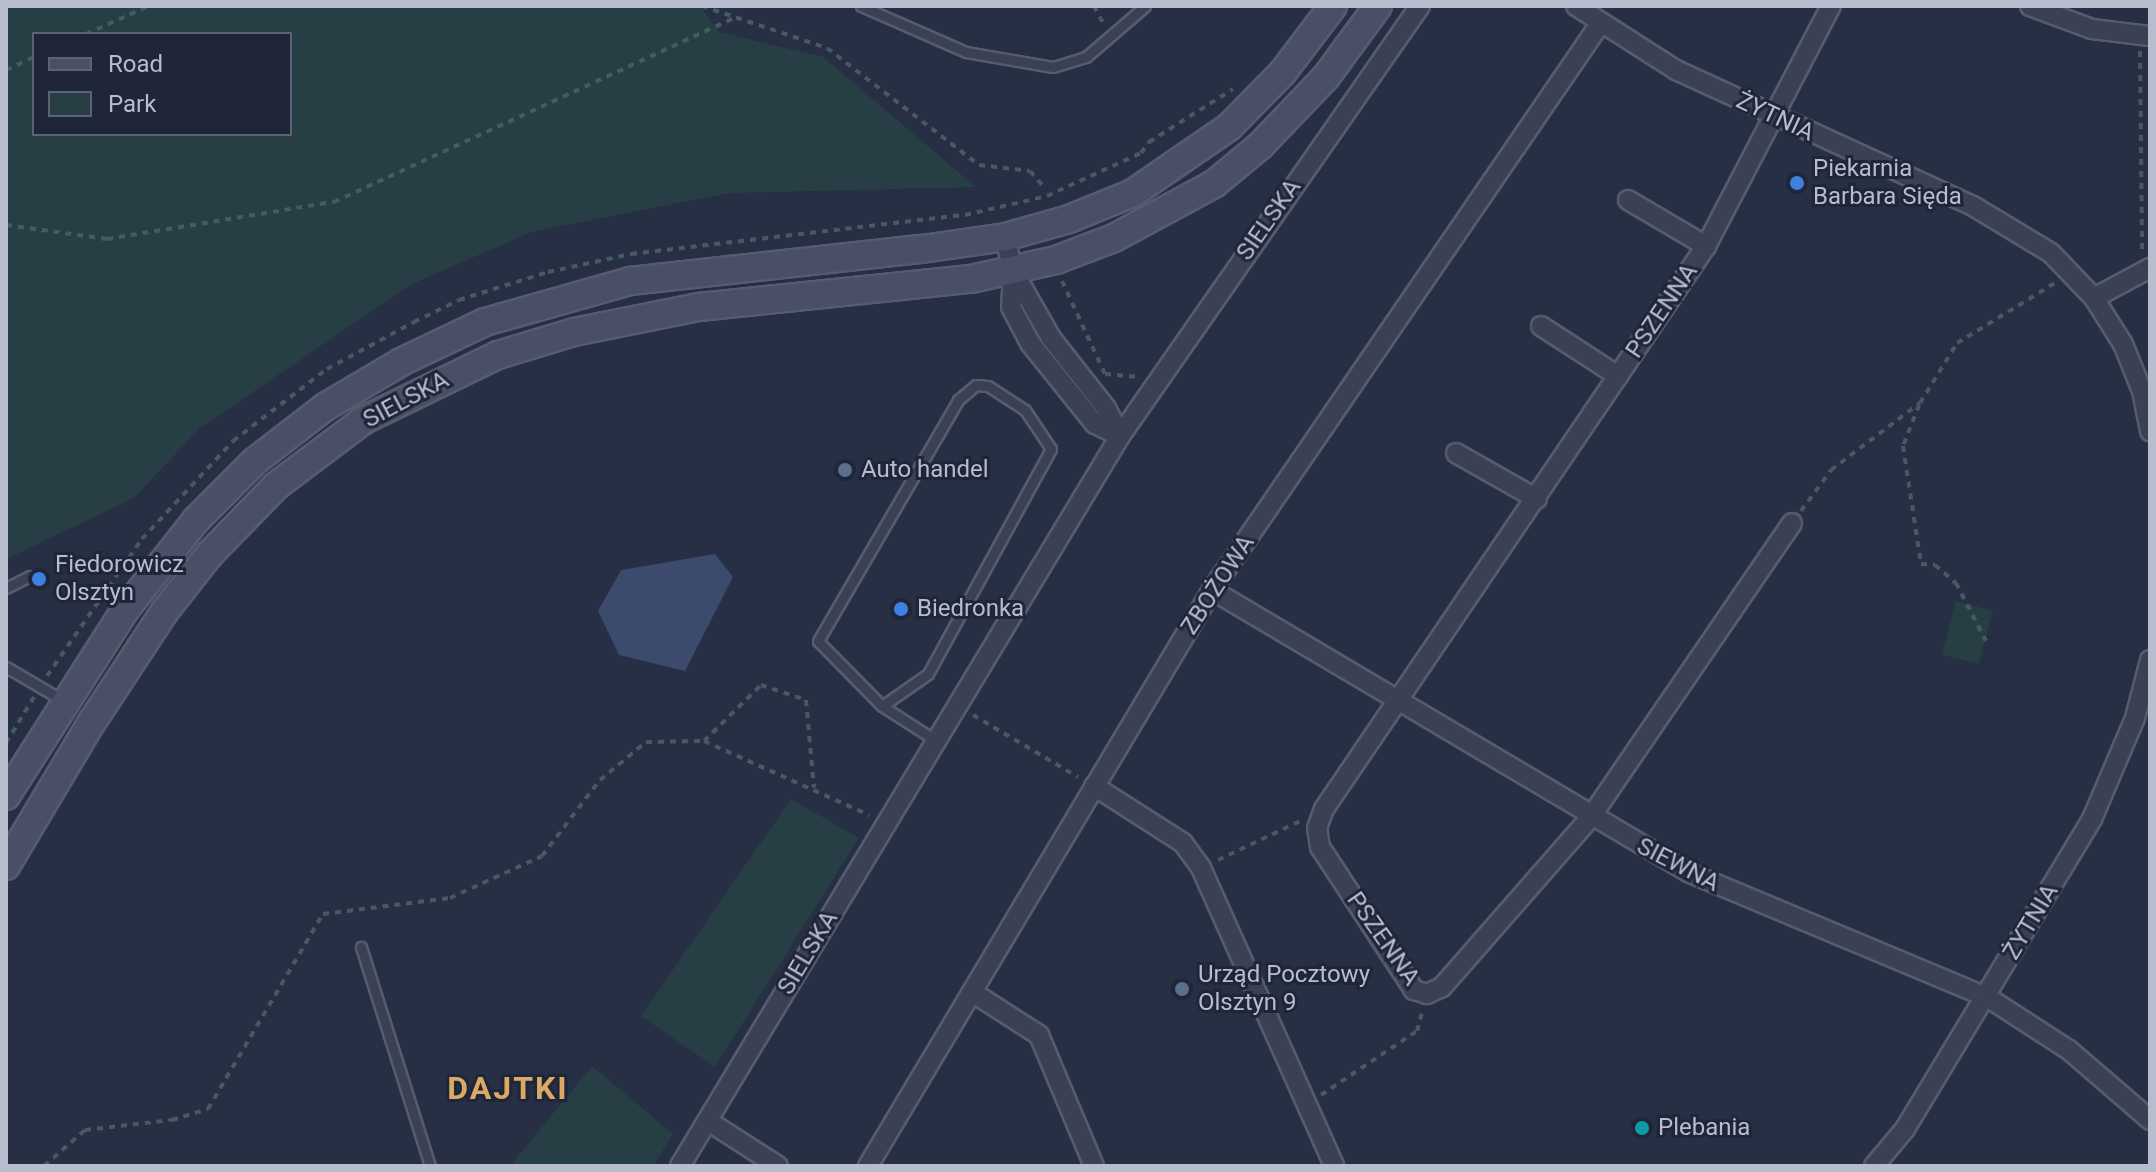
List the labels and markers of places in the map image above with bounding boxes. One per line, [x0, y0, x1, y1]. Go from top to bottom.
place label: Piekarnia Barbara Sięda [1813, 155, 1962, 211]
marker: Piekarnia Barbara Sięda [1788, 174, 1806, 192]
place label: Auto handel [861, 456, 989, 484]
marker: Auto handel [836, 461, 854, 479]
place label: Fiedorowicz Olsztyn [55, 551, 184, 607]
marker: Fiedorowicz Olsztyn [30, 570, 48, 588]
place label: Biedronka [917, 595, 1024, 623]
marker: Biedronka [892, 600, 910, 618]
place label: Urząd Pocztowy Olsztyn 9 [1198, 961, 1370, 1017]
marker: Urząd Pocztowy Olsztyn 9 [1173, 980, 1191, 998]
place label: Plebania [1658, 1114, 1750, 1142]
marker: Plebania [1633, 1119, 1651, 1137]

